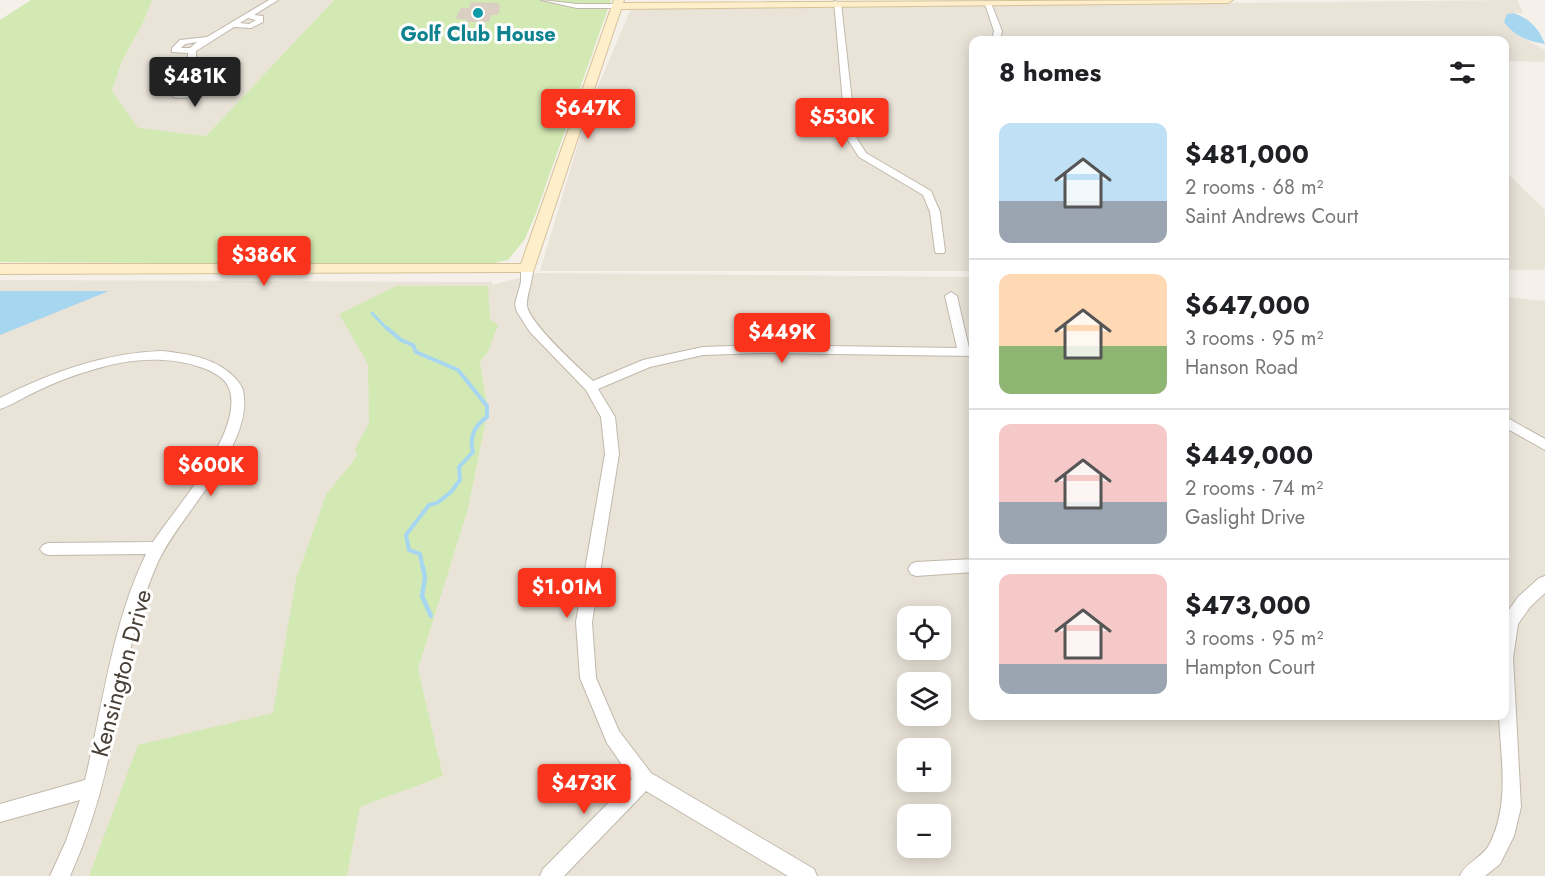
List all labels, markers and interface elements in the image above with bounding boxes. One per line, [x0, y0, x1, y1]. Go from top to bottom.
marker: Golf Club House [471, 6, 485, 20]
place label: Golf Club House [400, 20, 556, 49]
text: 8 homes [999, 53, 1101, 91]
icon: filters [1446, 56, 1479, 89]
pin: $481K [153, 57, 237, 108]
text: $481K [163, 62, 227, 91]
pin: $647K [546, 89, 630, 140]
text: $647K [555, 94, 621, 123]
pin: $530K [800, 98, 884, 149]
text: $530K [810, 103, 874, 132]
text: $481,000 [1185, 135, 1309, 173]
icon: home [1047, 147, 1119, 219]
text: 2 rooms · 68 m² [1185, 173, 1323, 202]
text: Saint Andrews Court [1185, 202, 1358, 231]
pin: $386K [222, 236, 306, 287]
text: $386K [232, 241, 296, 270]
text: $647,000 [1185, 286, 1310, 324]
icon: home [1047, 298, 1119, 370]
pin: $449K [740, 313, 824, 364]
text: $449K [748, 318, 816, 347]
text: 3 rooms · 95 m² [1185, 324, 1323, 353]
text: Hanson Road [1185, 353, 1298, 382]
text: $449,000 [1185, 436, 1313, 474]
pin: $600K [169, 446, 253, 497]
icon: home [1047, 448, 1119, 520]
text: $600K [178, 451, 244, 480]
text: 2 rooms · 74 m² [1185, 474, 1323, 503]
text: Gaslight Drive [1185, 503, 1305, 532]
pin: $1.01M [518, 568, 616, 619]
text: $1.01M [532, 573, 602, 602]
street label: Kensington Drive [82, 585, 160, 761]
text: $473,000 [1185, 586, 1311, 624]
icon: home [1047, 598, 1119, 670]
map controls [897, 606, 951, 858]
button: locate [897, 606, 951, 660]
text: 3 rooms · 95 m² [1185, 624, 1323, 653]
text: Hampton Court [1185, 653, 1315, 682]
button: layers [897, 672, 951, 726]
button: + [897, 738, 951, 792]
pin: $473K [542, 764, 626, 815]
text: $473K [552, 769, 616, 798]
button: − [897, 804, 951, 858]

